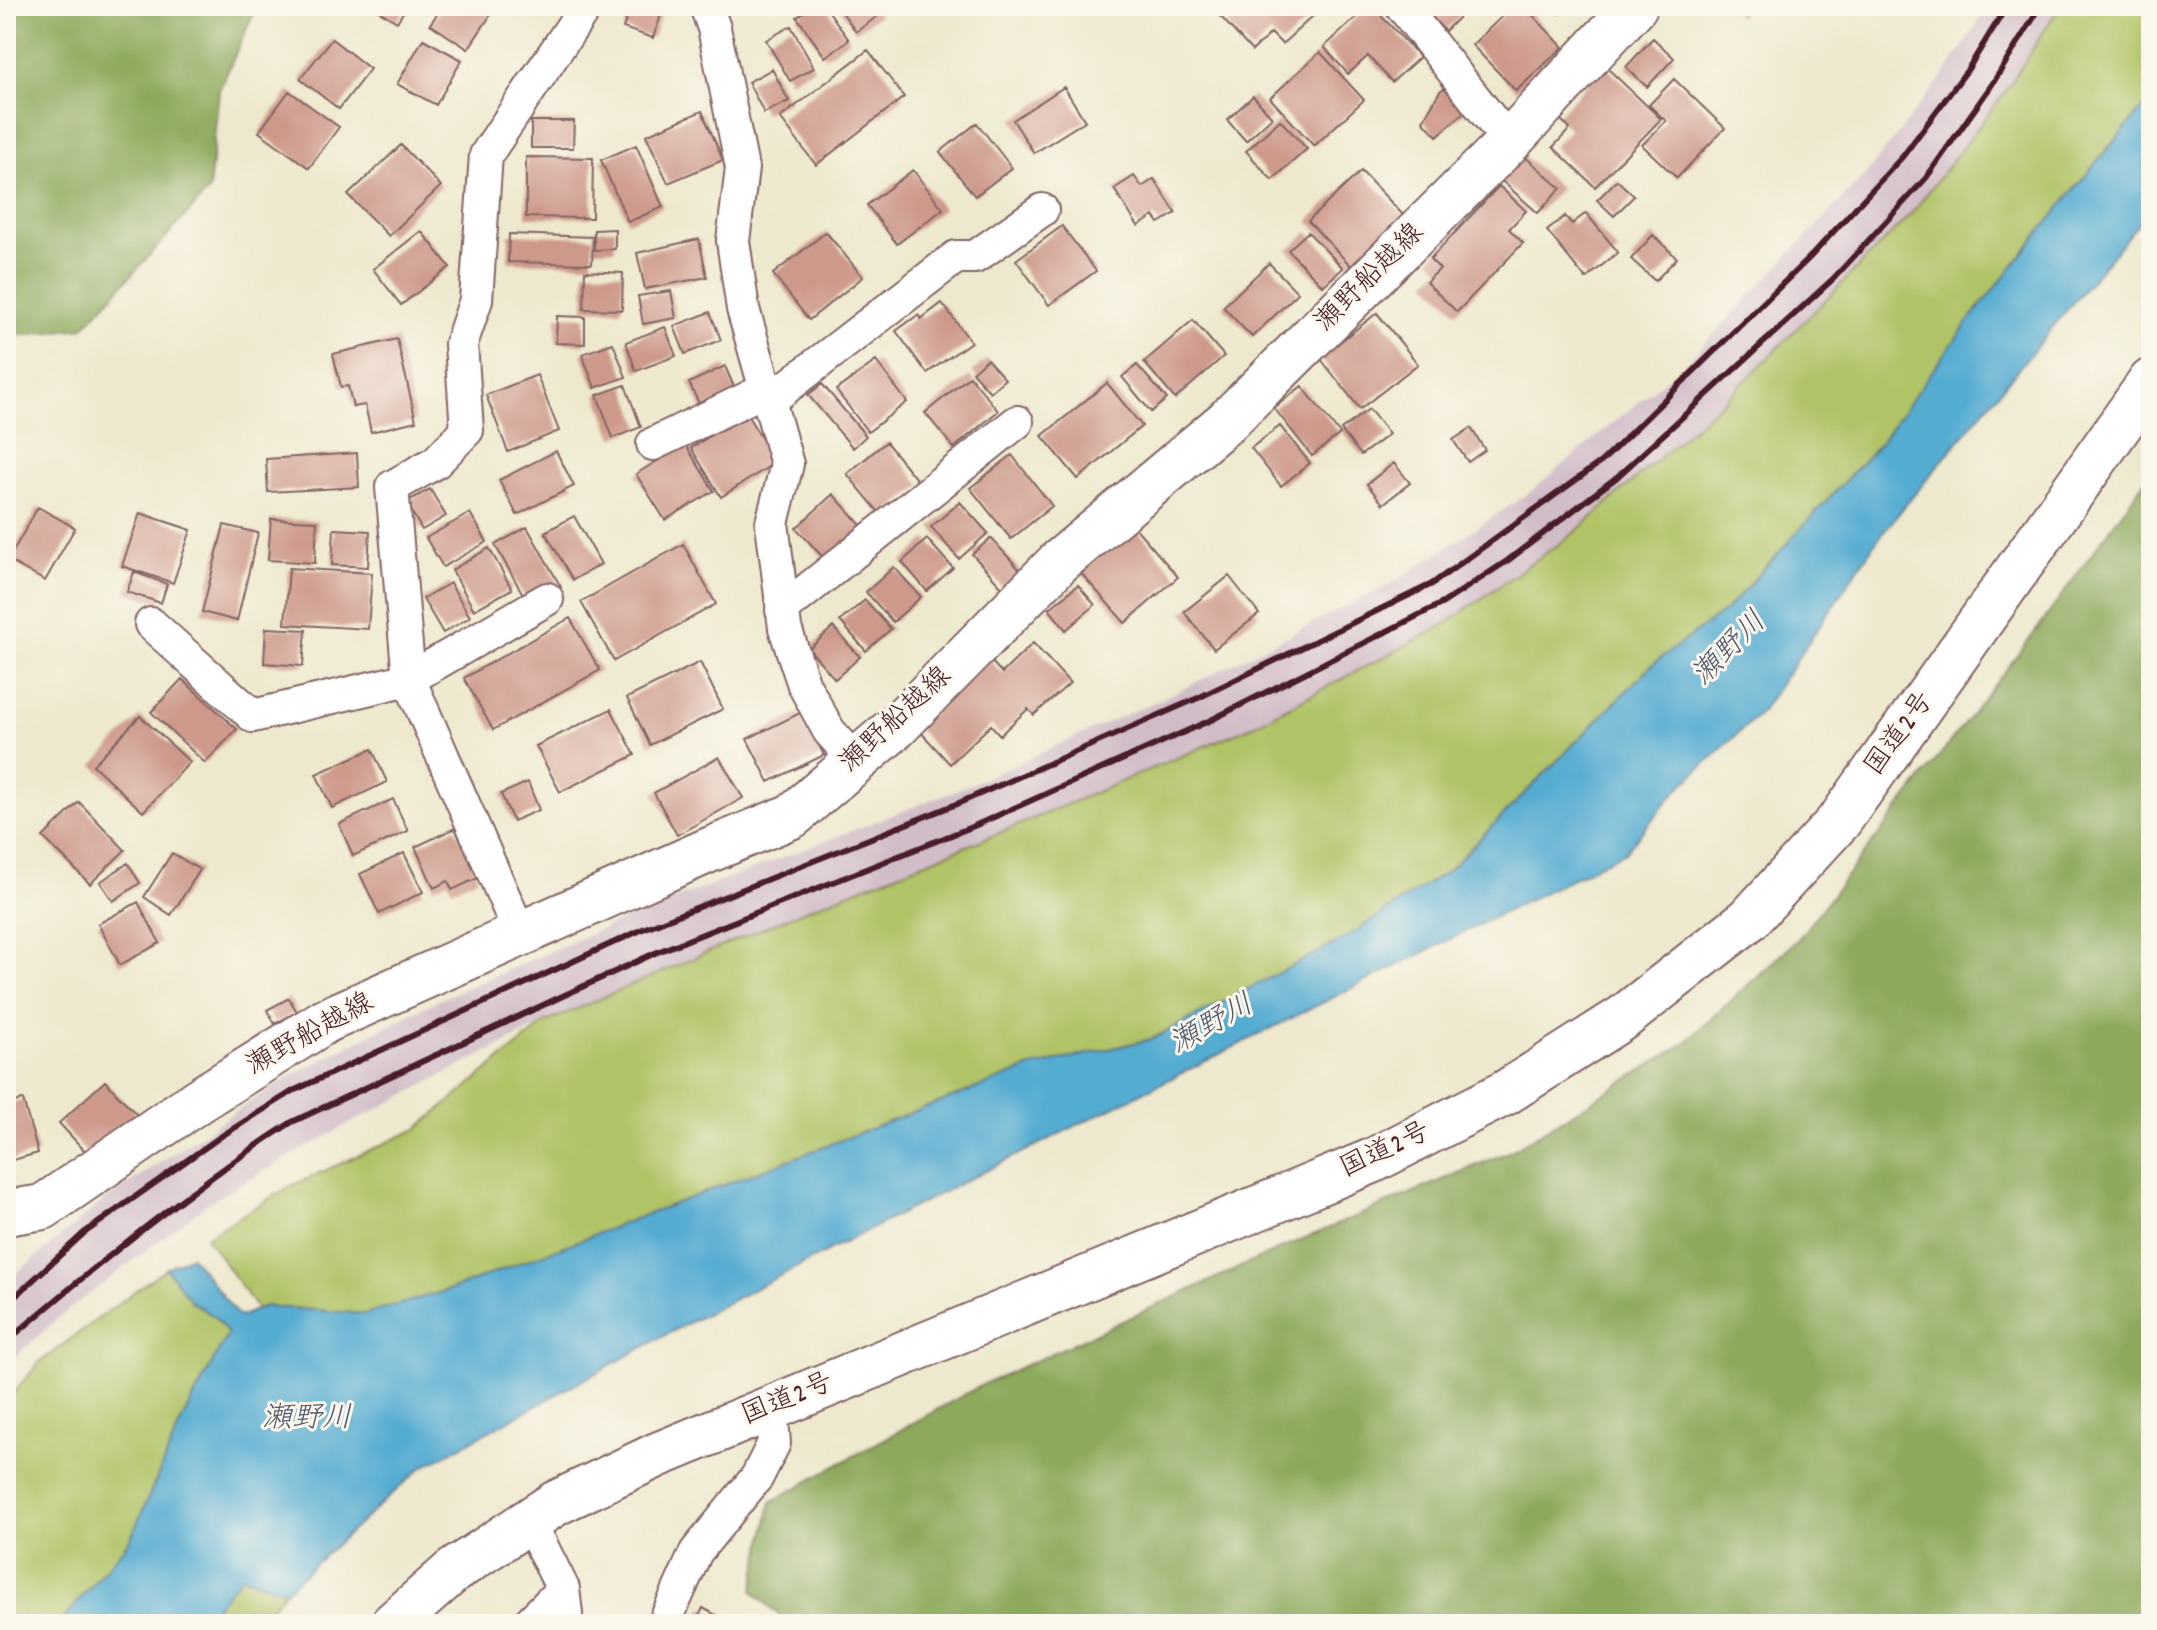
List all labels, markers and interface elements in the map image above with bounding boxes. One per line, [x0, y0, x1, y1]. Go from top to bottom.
street label: 瀬野船越線 [1307, 215, 1435, 343]
water label: 瀬野川 [1684, 603, 1778, 697]
street label: 瀬野船越線 [832, 659, 962, 783]
street label: 国道2号 [1857, 684, 1945, 786]
street label: 瀬野船越線 [240, 985, 382, 1087]
water label: 瀬野川 [1163, 985, 1263, 1067]
street label: 国道2号 [1334, 1114, 1438, 1190]
street label: 国道2号 [736, 1364, 840, 1438]
water label: 瀬野川 [262, 1399, 352, 1442]

